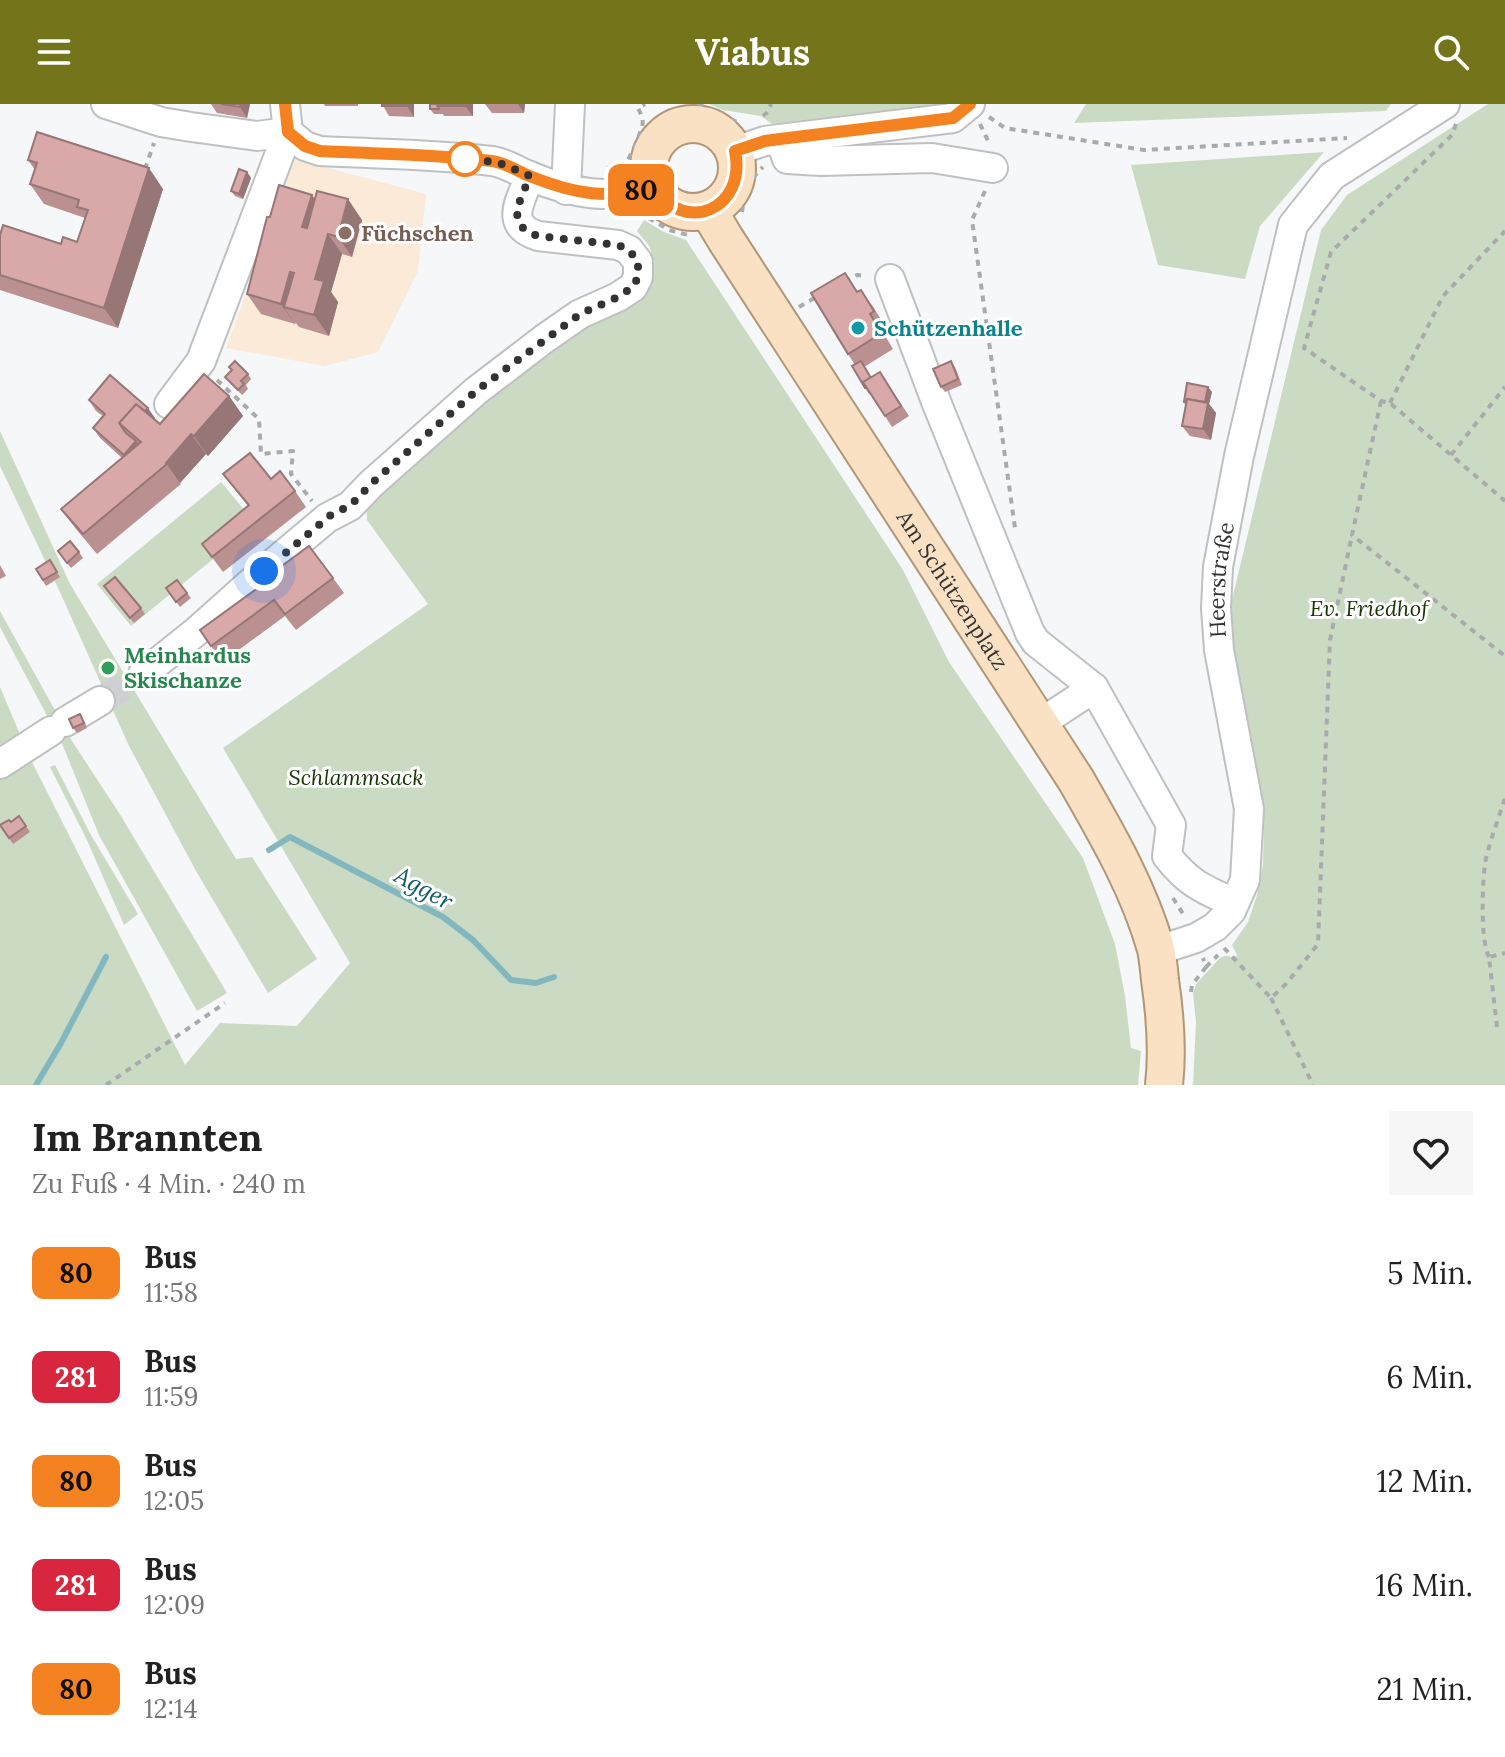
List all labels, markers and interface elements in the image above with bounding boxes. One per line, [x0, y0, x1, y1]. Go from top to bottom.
text: Viabus [695, 29, 810, 75]
icon: menu [32, 30, 76, 74]
icon: search [1429, 30, 1473, 74]
unlabelled marker [448, 142, 482, 176]
line badge: 80 [605, 164, 677, 216]
text: 80 [624, 172, 658, 208]
place label: Füchschen [361, 219, 474, 247]
marker: Füchschen [336, 224, 354, 242]
place label: Schützenhalle [874, 314, 1023, 342]
marker: Schützenhalle [849, 319, 867, 337]
street label: Am Schützenplatz [890, 504, 1015, 675]
street label: Heerstraße [1202, 520, 1240, 639]
your location [244, 551, 284, 591]
park label: Ev. Friedhof [1310, 594, 1430, 622]
place label: Meinhardus Skischanze [124, 641, 251, 694]
marker: Meinhardus Skischanze [99, 659, 117, 677]
park label: Schlammsack [288, 763, 424, 791]
water label: Agger [388, 859, 459, 917]
button: heart [1389, 1111, 1473, 1195]
text: Im Brannten [32, 1113, 263, 1161]
text: Zu Fuß · 4 Min. · 240 m [32, 1167, 306, 1200]
text: Bus [144, 1238, 197, 1276]
text: 5 Min. [1387, 1254, 1473, 1292]
text: 80 [59, 1255, 93, 1291]
text: 11:58 [144, 1276, 198, 1309]
text: Bus [144, 1342, 197, 1380]
text: 6 Min. [1386, 1358, 1473, 1396]
text: 281 [55, 1359, 97, 1395]
text: 11:59 [144, 1380, 199, 1413]
text: Bus [144, 1446, 197, 1484]
text: 12 Min. [1377, 1462, 1473, 1500]
text: 80 [59, 1463, 93, 1499]
text: 12:05 [144, 1484, 204, 1517]
text: Bus [144, 1550, 197, 1588]
text: 16 Min. [1375, 1566, 1473, 1604]
text: 281 [55, 1567, 97, 1603]
text: 12:09 [144, 1588, 205, 1621]
text: Bus [144, 1654, 197, 1692]
text: 21 Min. [1377, 1670, 1473, 1708]
text: 80 [59, 1671, 93, 1707]
text: 12:14 [144, 1692, 197, 1725]

